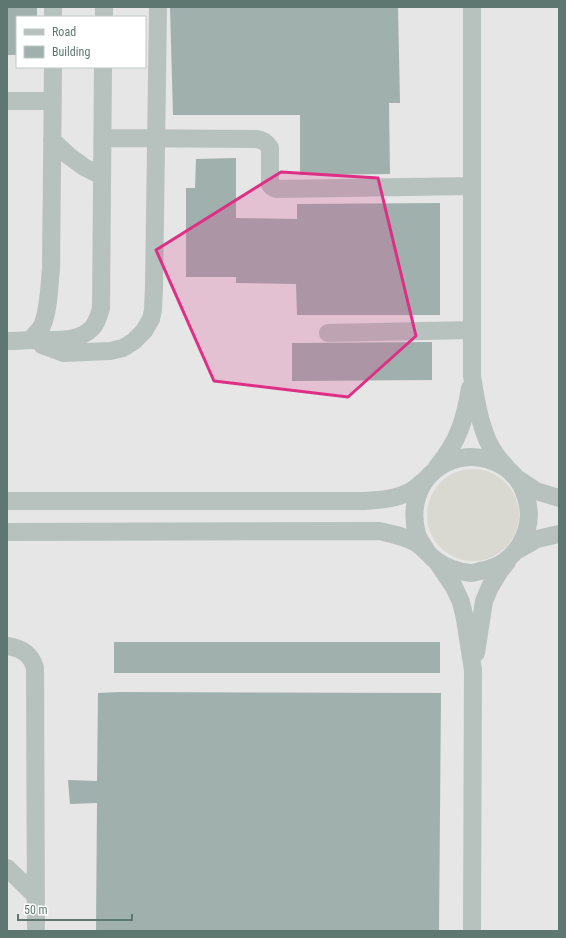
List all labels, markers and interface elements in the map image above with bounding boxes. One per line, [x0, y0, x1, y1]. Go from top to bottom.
legend [16, 16, 146, 68]
text: Road [52, 25, 76, 39]
text: Building [52, 45, 90, 59]
scale bar [18, 896, 132, 922]
text: 50 m [24, 903, 48, 917]

